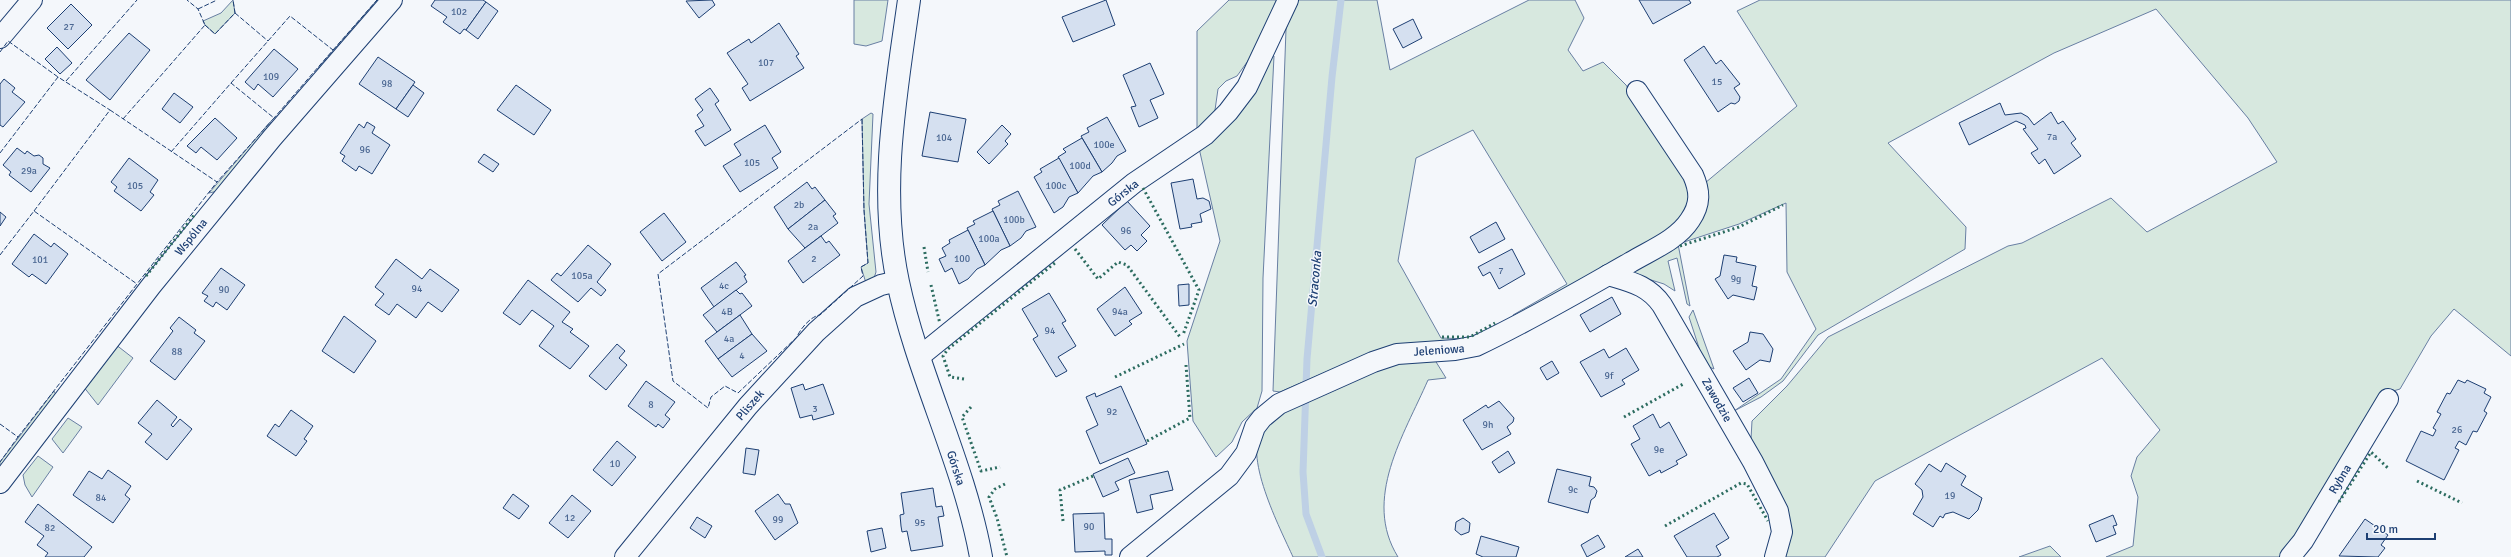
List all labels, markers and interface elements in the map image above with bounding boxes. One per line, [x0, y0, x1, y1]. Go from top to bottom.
house number: 102 [451, 6, 467, 18]
house number: 27 [64, 21, 74, 33]
house number: 107 [758, 57, 774, 69]
house number: 109 [263, 71, 279, 83]
house number: 15 [1712, 76, 1722, 88]
house number: 98 [382, 78, 392, 90]
house number: 7a [2047, 131, 2057, 143]
house number: 104 [936, 132, 953, 144]
house number: 100e [1093, 139, 1115, 151]
house number: 96 [360, 144, 370, 156]
house number: 105 [744, 157, 760, 169]
house number: 100d [1069, 160, 1091, 172]
house number: 29a [21, 165, 37, 177]
street label: Górska [1105, 176, 1142, 210]
house number: 105 [127, 180, 143, 192]
house number: 100c [1046, 180, 1067, 192]
house number: 2b [794, 199, 804, 211]
house number: 100b [1003, 214, 1025, 226]
street label: Wspólna [172, 216, 211, 259]
house number: 2a [808, 221, 818, 233]
house number: 96 [1121, 225, 1131, 237]
house number: 100a [978, 233, 1000, 245]
water label: Straconka [1305, 250, 1325, 308]
house number: 2 [811, 253, 817, 265]
house number: 100 [954, 253, 970, 265]
house number: 101 [32, 254, 48, 266]
house number: 7 [1498, 265, 1504, 277]
house number: 105a [571, 270, 593, 282]
house number: 9g [1731, 273, 1741, 285]
house number: 4c [719, 280, 729, 292]
house number: 94 [412, 283, 423, 295]
house number: 90 [219, 284, 229, 296]
house number: 4B [721, 306, 733, 318]
house number: 94a [1112, 306, 1128, 318]
house number: 94 [1045, 325, 1056, 337]
house number: 4a [724, 333, 734, 345]
street label: Jeleniowa [1413, 341, 1465, 360]
house number: 88 [172, 346, 182, 358]
house number: 4 [739, 350, 745, 362]
house number: 9f [1605, 370, 1614, 382]
street label: Zawodzie [1698, 376, 1735, 425]
street label: Pliszek [733, 387, 768, 424]
house number: 8 [648, 399, 654, 411]
house number: 3 [812, 403, 818, 415]
house number: 92 [1107, 406, 1117, 418]
house number: 9h [1483, 419, 1493, 431]
house number: 26 [2452, 424, 2462, 436]
house number: 9e [1654, 444, 1664, 456]
street label: Górska [943, 449, 968, 487]
house number: 10 [610, 458, 620, 470]
street label: Rybna [2326, 462, 2355, 497]
house number: 9c [1568, 484, 1578, 496]
house number: 19 [1945, 490, 1955, 502]
house number: 84 [96, 492, 107, 504]
house number: 12 [565, 512, 575, 524]
house number: 99 [773, 514, 783, 526]
scale bar [2367, 515, 2435, 541]
house number: 95 [915, 517, 925, 529]
house number: 90 [1084, 521, 1094, 533]
house number: 82 [45, 522, 55, 534]
text: 20 m [2373, 522, 2398, 537]

